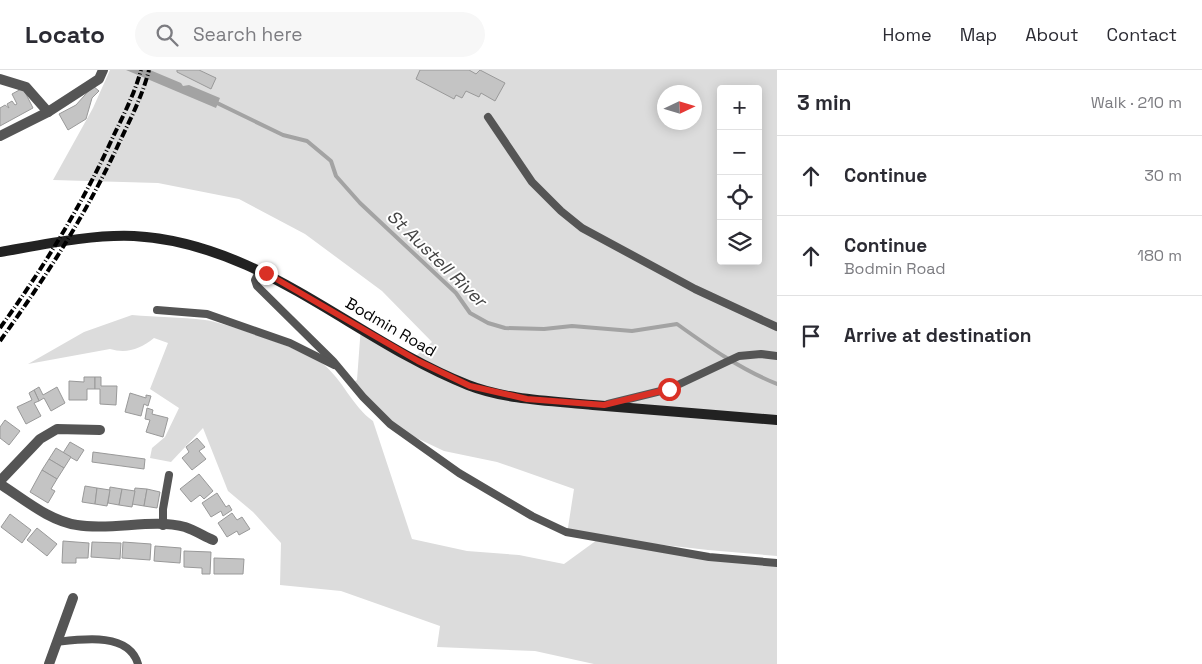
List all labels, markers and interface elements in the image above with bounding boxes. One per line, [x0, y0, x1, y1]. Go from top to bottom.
search box [135, 12, 485, 57]
text: Locato [25, 19, 105, 50]
icon: search [153, 21, 181, 49]
text: Search here [193, 22, 302, 47]
text: Home [883, 23, 932, 46]
text: Map [960, 23, 997, 46]
text: About [1025, 23, 1079, 46]
text: Contact [1107, 23, 1177, 46]
north arrow [657, 85, 702, 130]
map controls [717, 85, 762, 265]
button: + [717, 85, 762, 130]
text: 3 min [797, 89, 852, 116]
text: Walk · 210 m [1091, 92, 1182, 113]
button: − [717, 130, 762, 175]
icon: ahead [797, 162, 825, 190]
text: Continue [844, 163, 927, 188]
text: 30 m [1144, 165, 1182, 186]
button: locate [717, 175, 762, 220]
water label: St Austell River [382, 205, 493, 313]
button: layers [717, 220, 762, 265]
text: Continue [844, 233, 927, 258]
icon: ahead [797, 242, 825, 270]
text: 180 m [1137, 245, 1182, 266]
text: Bodmin Road [844, 258, 946, 279]
route end [255, 262, 278, 285]
street label: Bodmin Road [342, 292, 440, 362]
icon: arrive [797, 322, 825, 350]
text: Arrive at destination [844, 323, 1032, 348]
route start [658, 378, 681, 401]

